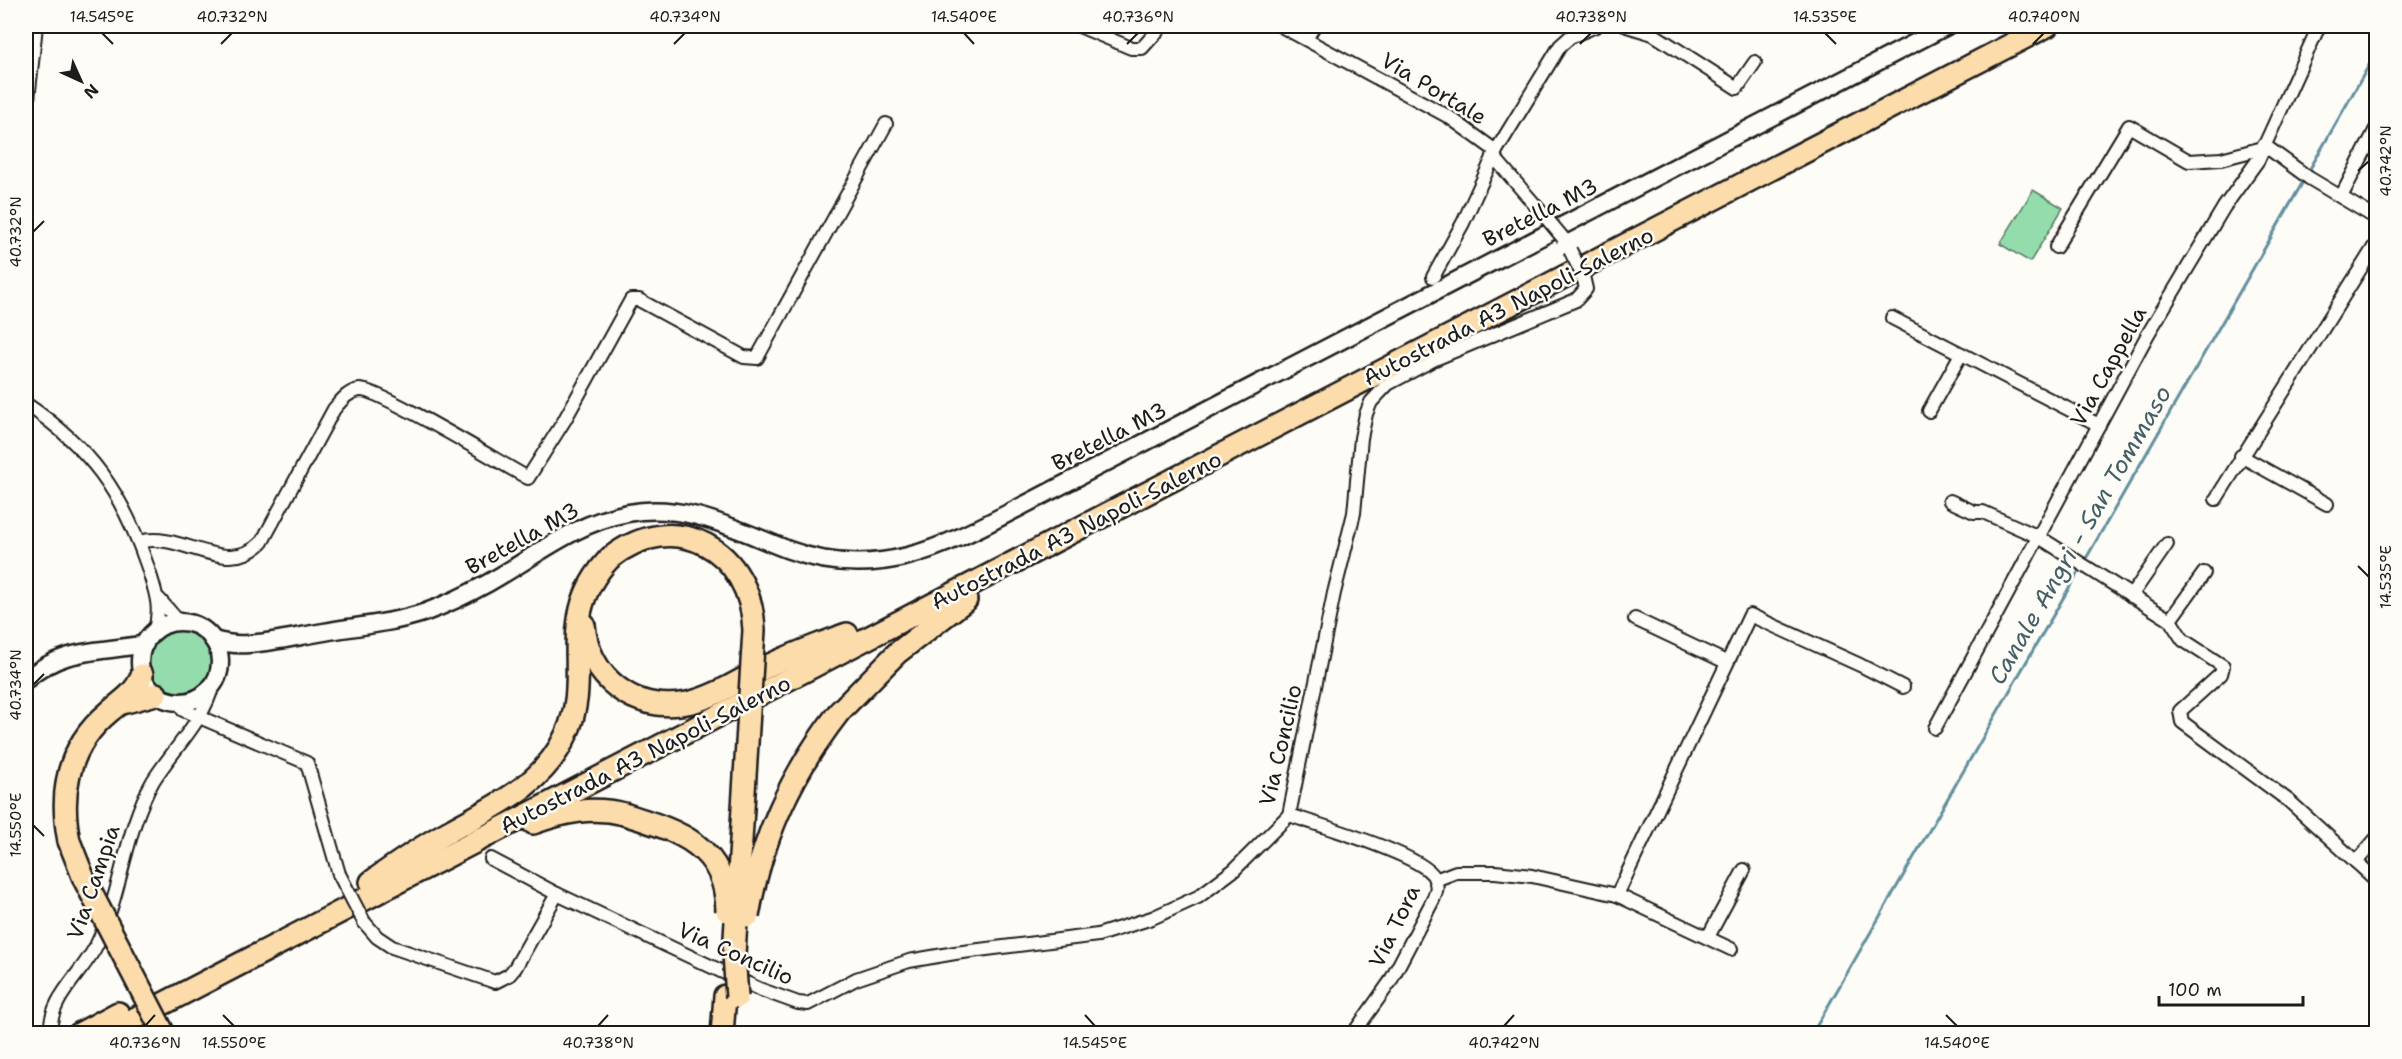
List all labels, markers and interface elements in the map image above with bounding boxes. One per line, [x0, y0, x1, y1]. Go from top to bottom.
text: 14.545°E [70, 7, 134, 27]
text: 40.732°N [196, 7, 268, 27]
text: 40.734°N [649, 7, 721, 27]
text: 14.540°E [931, 7, 997, 27]
text: 40.736°N [1102, 7, 1174, 27]
text: 40.738°N [1555, 7, 1627, 27]
text: 14.535°E [1793, 7, 1857, 27]
text: 40.740°N [2008, 7, 2080, 27]
street label: Via Portale [1376, 46, 1492, 131]
north arrow [51, 51, 111, 111]
text: N [79, 79, 103, 103]
text: 40.742°N [2376, 125, 2396, 197]
street label: Bretella M3 [1478, 171, 1603, 254]
text: 40.732°N [6, 196, 26, 268]
street label: Autostrada A3 Napoli-Salerno [1358, 220, 1658, 393]
street label: Via Cappella [2064, 301, 2153, 431]
water label: Canale Angri - San Tommaso [1981, 380, 2179, 690]
street label: Bretella M3 [1047, 395, 1172, 478]
street label: Autostrada A3 Napoli-Salerno [926, 444, 1226, 617]
street label: Bretella M3 [460, 495, 584, 582]
text: 14.535°E [2376, 545, 2396, 609]
text: 40.734°N [6, 649, 26, 721]
street label: Autostrada A3 Napoli-Salerno [495, 668, 795, 841]
street label: Via Concilio [1252, 682, 1309, 809]
text: 14.550°E [6, 793, 26, 857]
street label: Via Campia [60, 821, 127, 943]
street label: Via Tora [1362, 880, 1427, 972]
street label: Via Concilio [673, 915, 798, 992]
scale bar [2159, 969, 2303, 1007]
text: 100 m [2168, 978, 2222, 1002]
text: 40.736°N [109, 1033, 181, 1053]
text: 14.550°E [202, 1033, 266, 1053]
text: 40.738°N [562, 1033, 634, 1053]
text: 14.545°E [1063, 1033, 1127, 1053]
text: 40.742°N [1468, 1033, 1540, 1053]
text: 14.540°E [1924, 1033, 1990, 1053]

